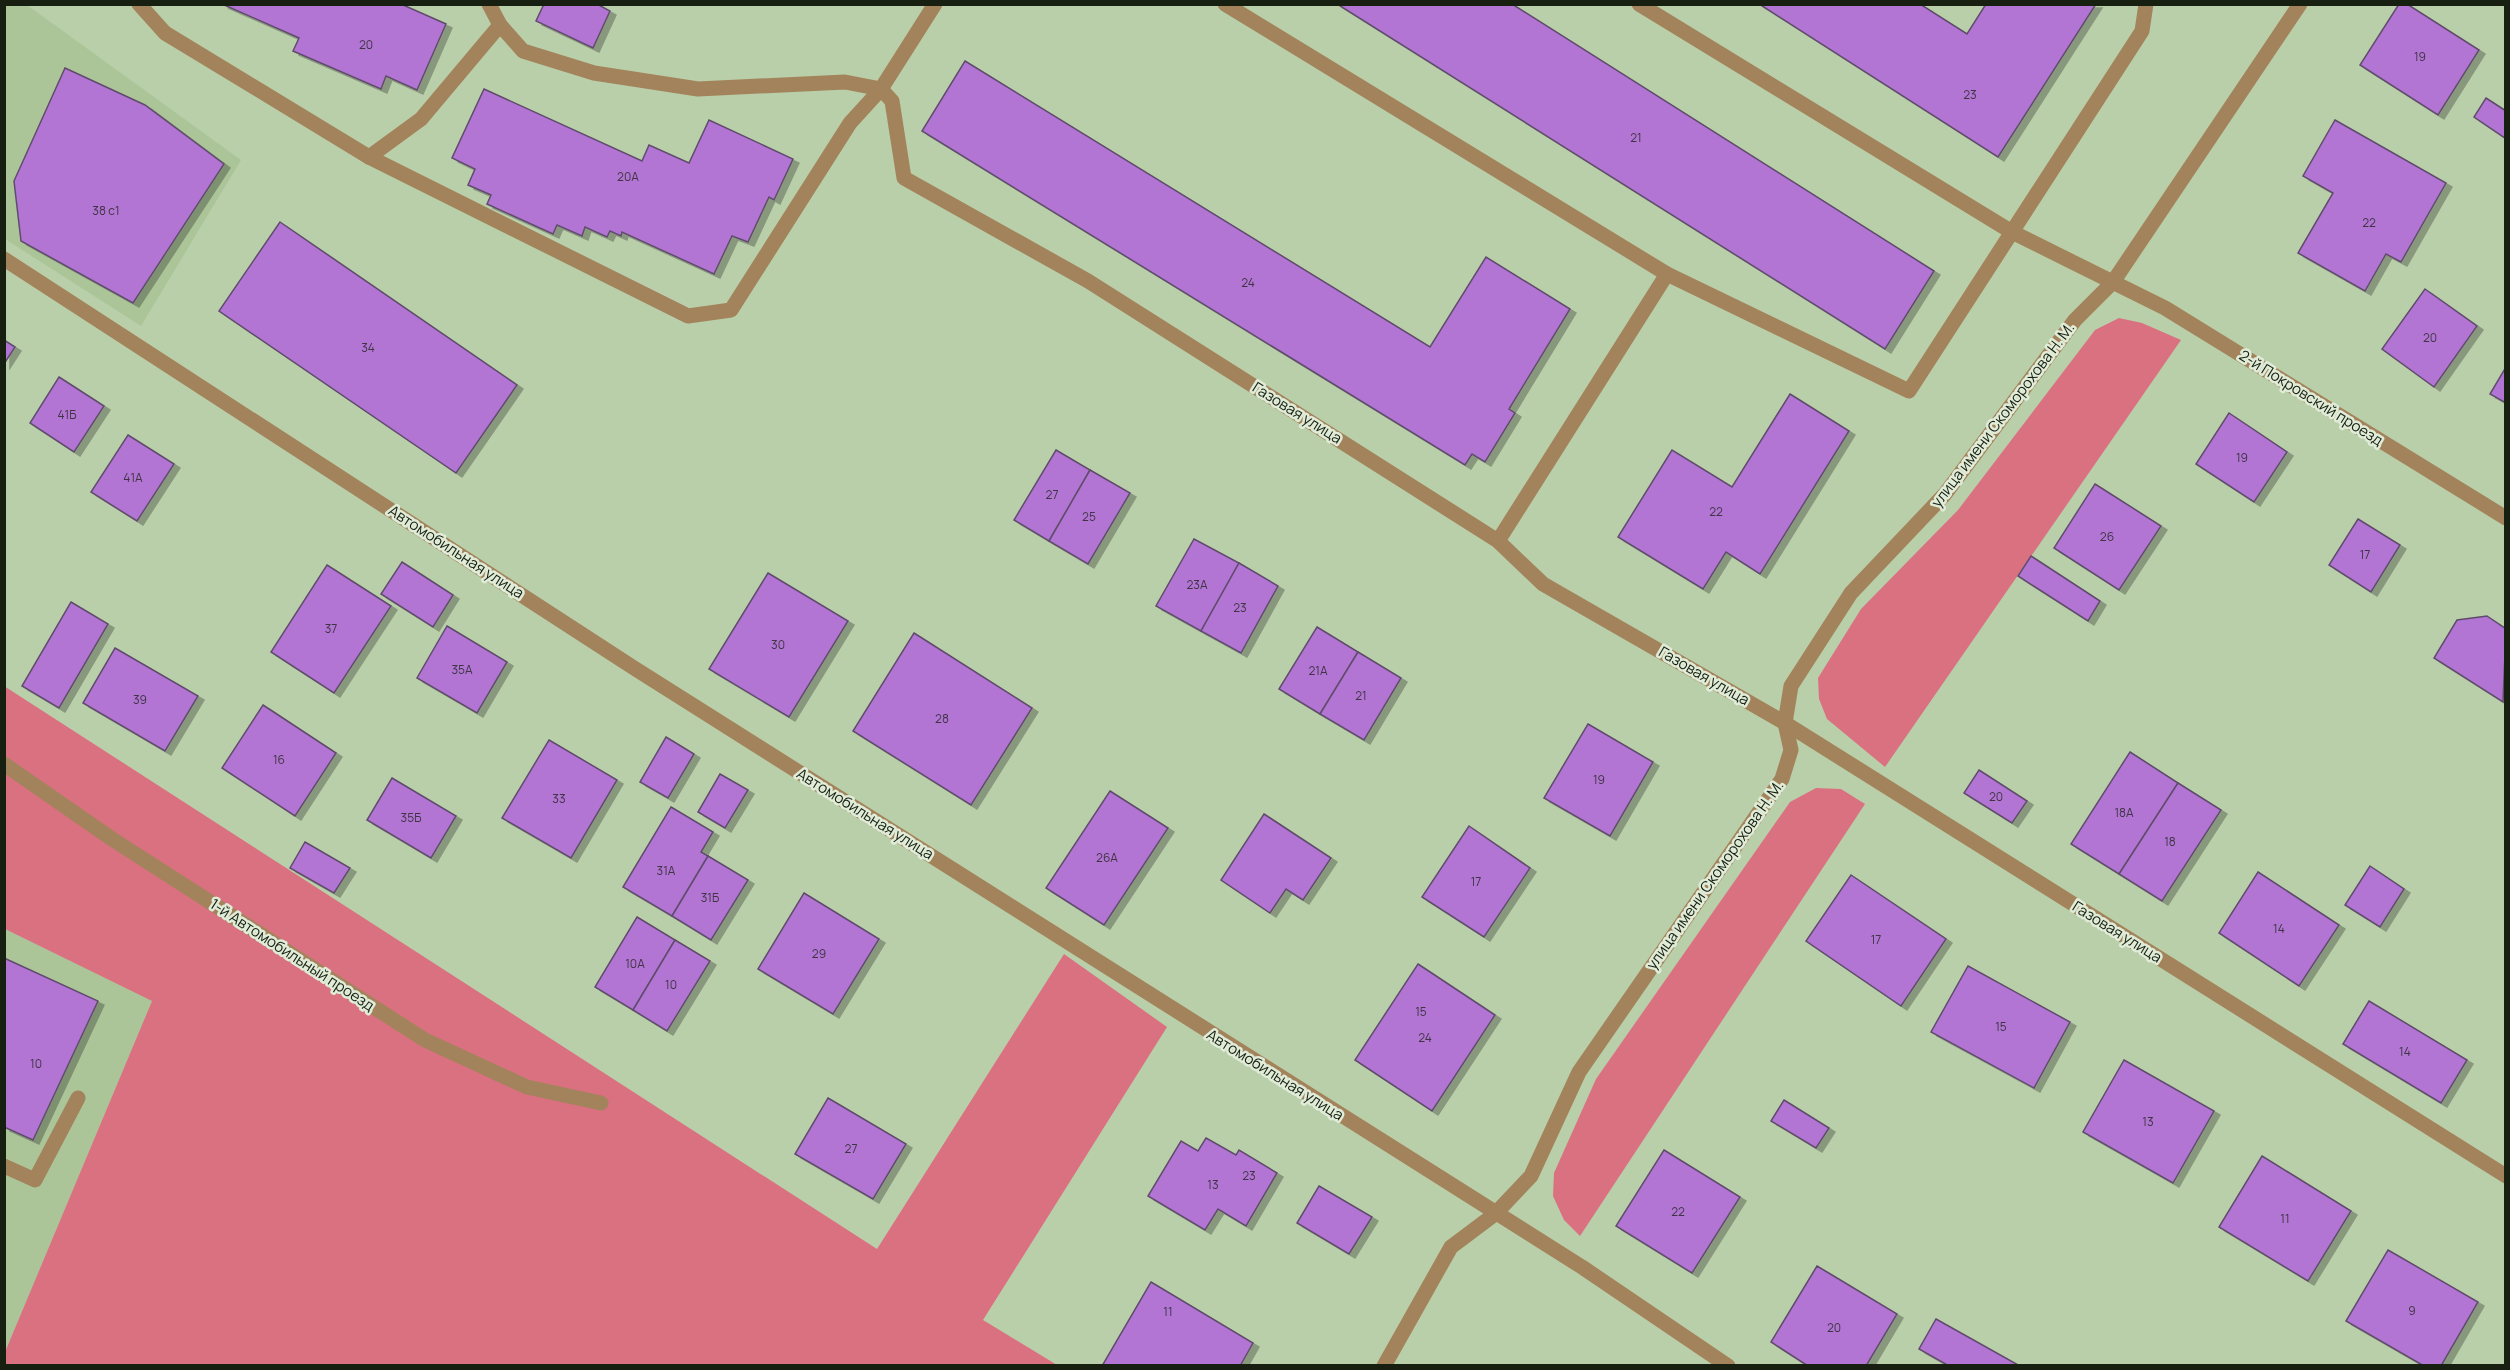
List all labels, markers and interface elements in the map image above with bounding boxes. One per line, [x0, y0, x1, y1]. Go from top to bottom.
house number: 20 [359, 36, 373, 53]
house number: 19 [2414, 48, 2426, 65]
house number: 23 [1963, 86, 1977, 103]
house number: 21 [1630, 129, 1642, 146]
house number: 20А [617, 168, 639, 185]
house number: 38 с1 [92, 202, 120, 219]
house number: 22 [2362, 214, 2376, 231]
house number: 24 [1241, 274, 1255, 291]
street label: улица имени Скоморохова Н. М. [1926, 318, 2079, 511]
house number: 20 [2423, 329, 2437, 346]
house number: 34 [361, 339, 375, 356]
street label: 2-й Покровский проезд [2235, 345, 2387, 450]
street label: Газовая улица [1249, 377, 1346, 448]
house number: 41Б [57, 406, 77, 423]
house number: 19 [2236, 449, 2248, 466]
house number: 41А [123, 469, 143, 486]
house number: 27 [1046, 486, 1058, 503]
street label: Автомобильная улица [384, 500, 528, 603]
house number: 22 [1709, 503, 1723, 520]
house number: 25 [1082, 508, 1096, 525]
house number: 26 [2100, 528, 2114, 545]
house number: 17 [2360, 546, 2370, 563]
house number: 23А [1186, 576, 1208, 593]
house number: 23 [1233, 599, 1247, 616]
house number: 37 [325, 620, 337, 637]
house number: 30 [771, 636, 785, 653]
street label: Газовая улица [1655, 641, 1754, 710]
house number: 35А [451, 661, 473, 678]
house number: 21А [1308, 662, 1328, 679]
house number: 21 [1355, 687, 1367, 704]
house number: 39 [133, 691, 147, 708]
house number: 28 [935, 710, 949, 727]
house number: 16 [273, 751, 285, 768]
street label: Автомобильная улица [793, 763, 938, 864]
house number: 19 [1593, 771, 1605, 788]
street label: улица имени Скоморохова Н. М. [1641, 776, 1788, 974]
house number: 20 [1989, 788, 2003, 805]
house number: 33 [552, 790, 566, 807]
house number: 18А [2114, 804, 2134, 821]
house number: 35Б [401, 809, 421, 826]
house number: 18 [2164, 833, 2176, 850]
house number: 26А [1096, 849, 1118, 866]
house number: 31А [657, 862, 676, 879]
house number: 17 [1471, 873, 1481, 890]
house number: 31Б [701, 889, 719, 906]
street label: 1-й Автомобильный проезд [206, 893, 379, 1016]
street label: Газовая улица [2069, 896, 2166, 967]
house number: 14 [2273, 920, 2285, 937]
house number: 17 [1871, 931, 1881, 948]
house number: 29 [812, 945, 826, 962]
house number: 10А [625, 955, 645, 972]
house number: 10 [665, 976, 677, 993]
house number: 15 [1415, 1003, 1427, 1020]
house number: 15 [1995, 1018, 2007, 1035]
street label: Автомобильная улица [1203, 1024, 1348, 1125]
house number: 24 [1418, 1029, 1432, 1046]
house number: 14 [2399, 1043, 2411, 1060]
house number: 10 [30, 1055, 42, 1072]
house number: 13 [2142, 1113, 2154, 1130]
house number: 27 [845, 1140, 857, 1157]
house number: 23 [1242, 1167, 1256, 1184]
house number: 13 [1207, 1176, 1219, 1193]
house number: 22 [1671, 1203, 1685, 1220]
house number: 11 [2280, 1210, 2290, 1227]
house number: 9 [2408, 1302, 2416, 1319]
house number: 11 [1163, 1303, 1173, 1320]
house number: 20 [1827, 1319, 1841, 1336]

